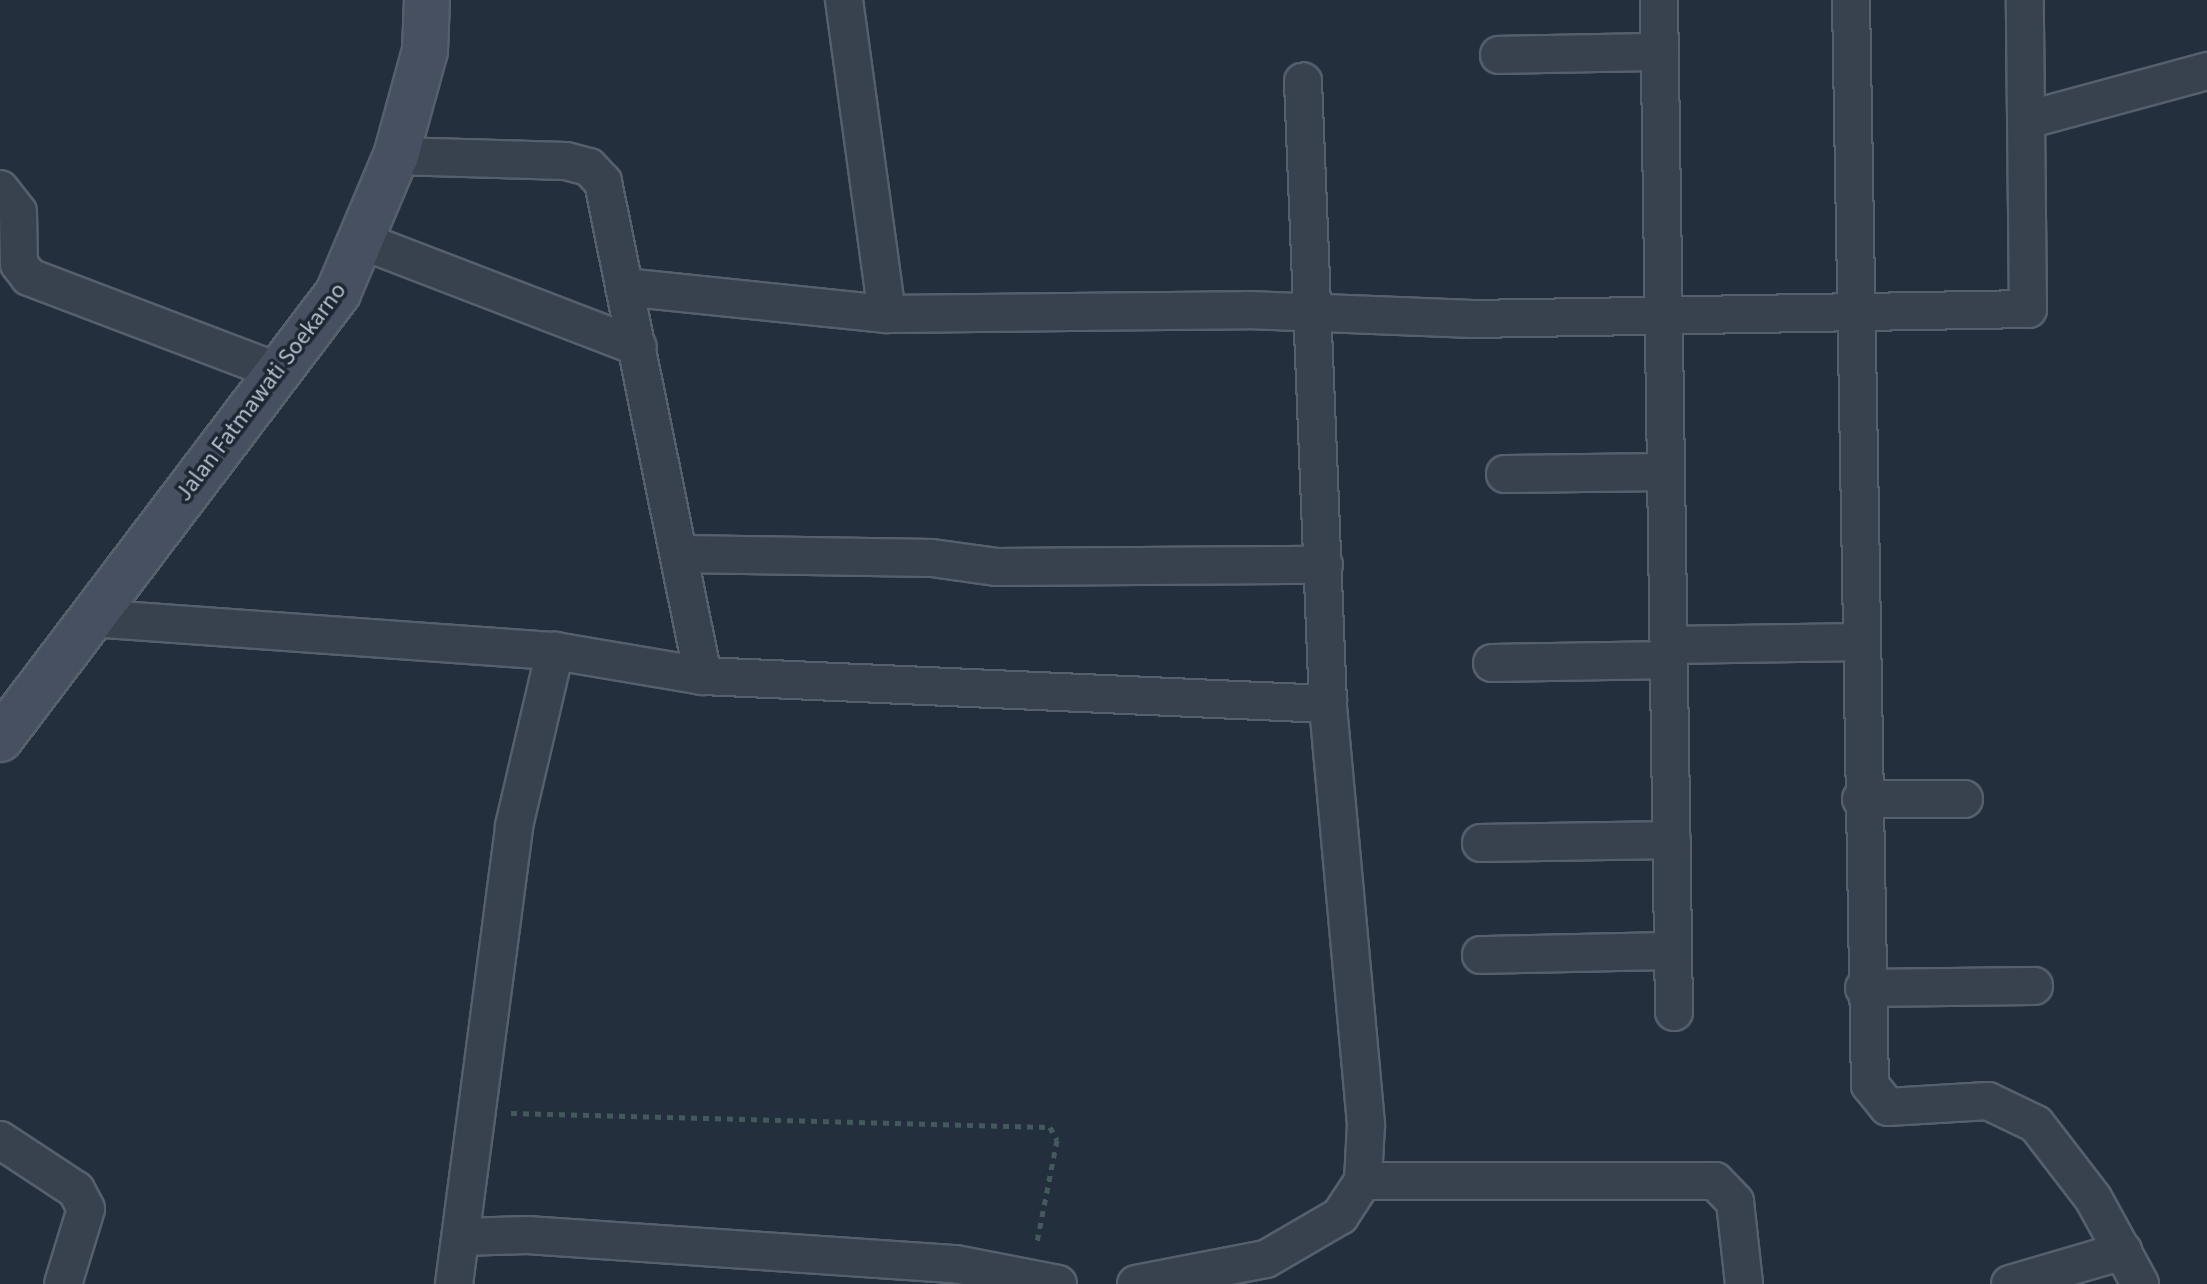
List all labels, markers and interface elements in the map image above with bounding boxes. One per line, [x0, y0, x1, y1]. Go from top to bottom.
street label: Jalan Fatmawati Soekarno [169, 277, 353, 507]

